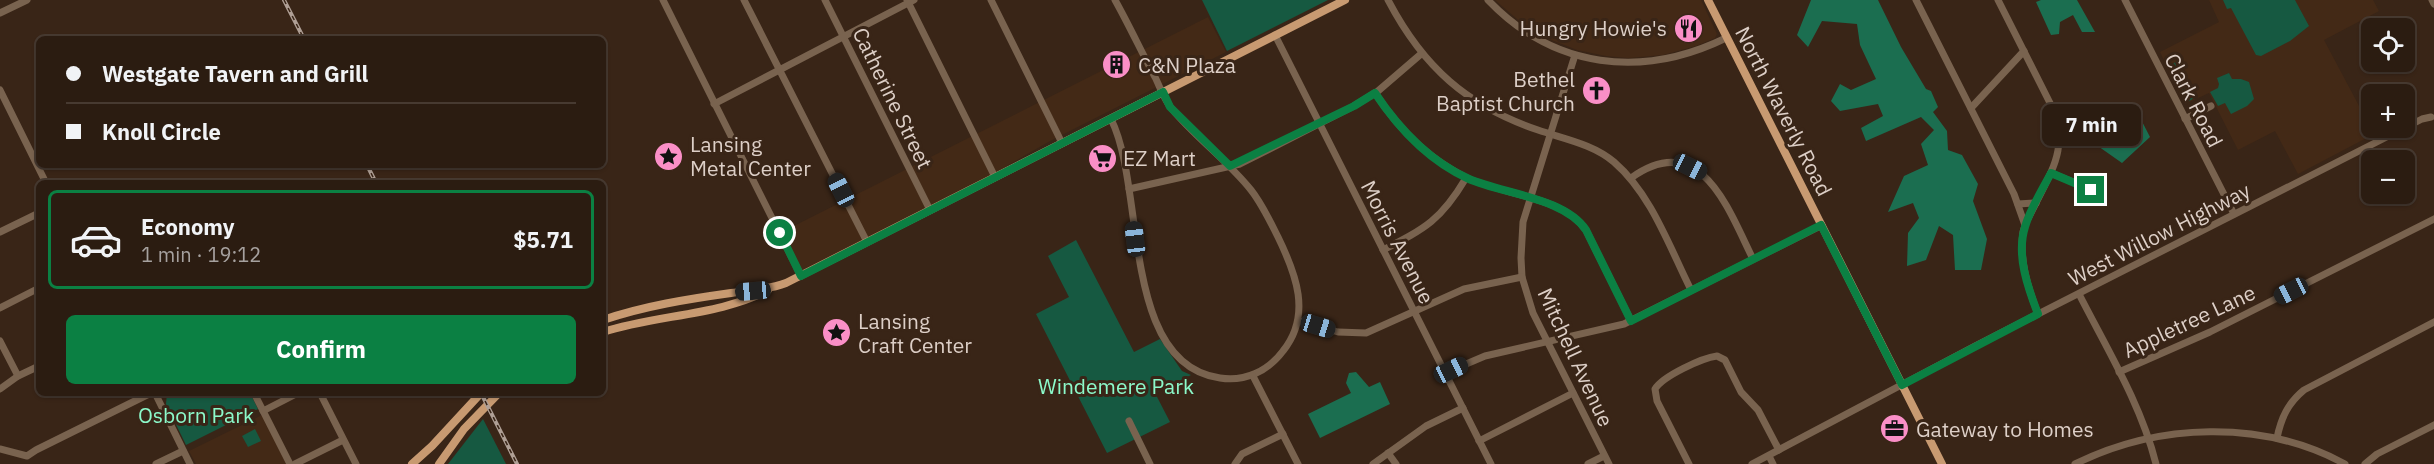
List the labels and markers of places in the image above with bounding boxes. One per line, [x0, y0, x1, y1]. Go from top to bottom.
restaurant icon: Hungry Howie's [1672, 12, 1704, 44]
place label: Hungry Howie's [1520, 14, 1667, 42]
building icon: C&N Plaza [1101, 49, 1133, 81]
place label: C&N Plaza [1138, 51, 1236, 79]
place label: Bethel Baptist Church [1436, 65, 1575, 117]
church icon: Bethel Baptist Church [1580, 75, 1612, 107]
place label: Lansing Metal Center [690, 130, 811, 182]
place icon: Lansing Metal Center [653, 140, 685, 172]
supermarket icon: EZ Mart [1086, 142, 1118, 174]
place label: EZ Mart [1123, 144, 1196, 172]
place label: Lansing Craft Center [858, 307, 972, 359]
place icon: Lansing Craft Center [821, 317, 853, 349]
office icon: Gateway to Homes [1879, 413, 1911, 445]
place label: Gateway to Homes [1916, 415, 2094, 443]

